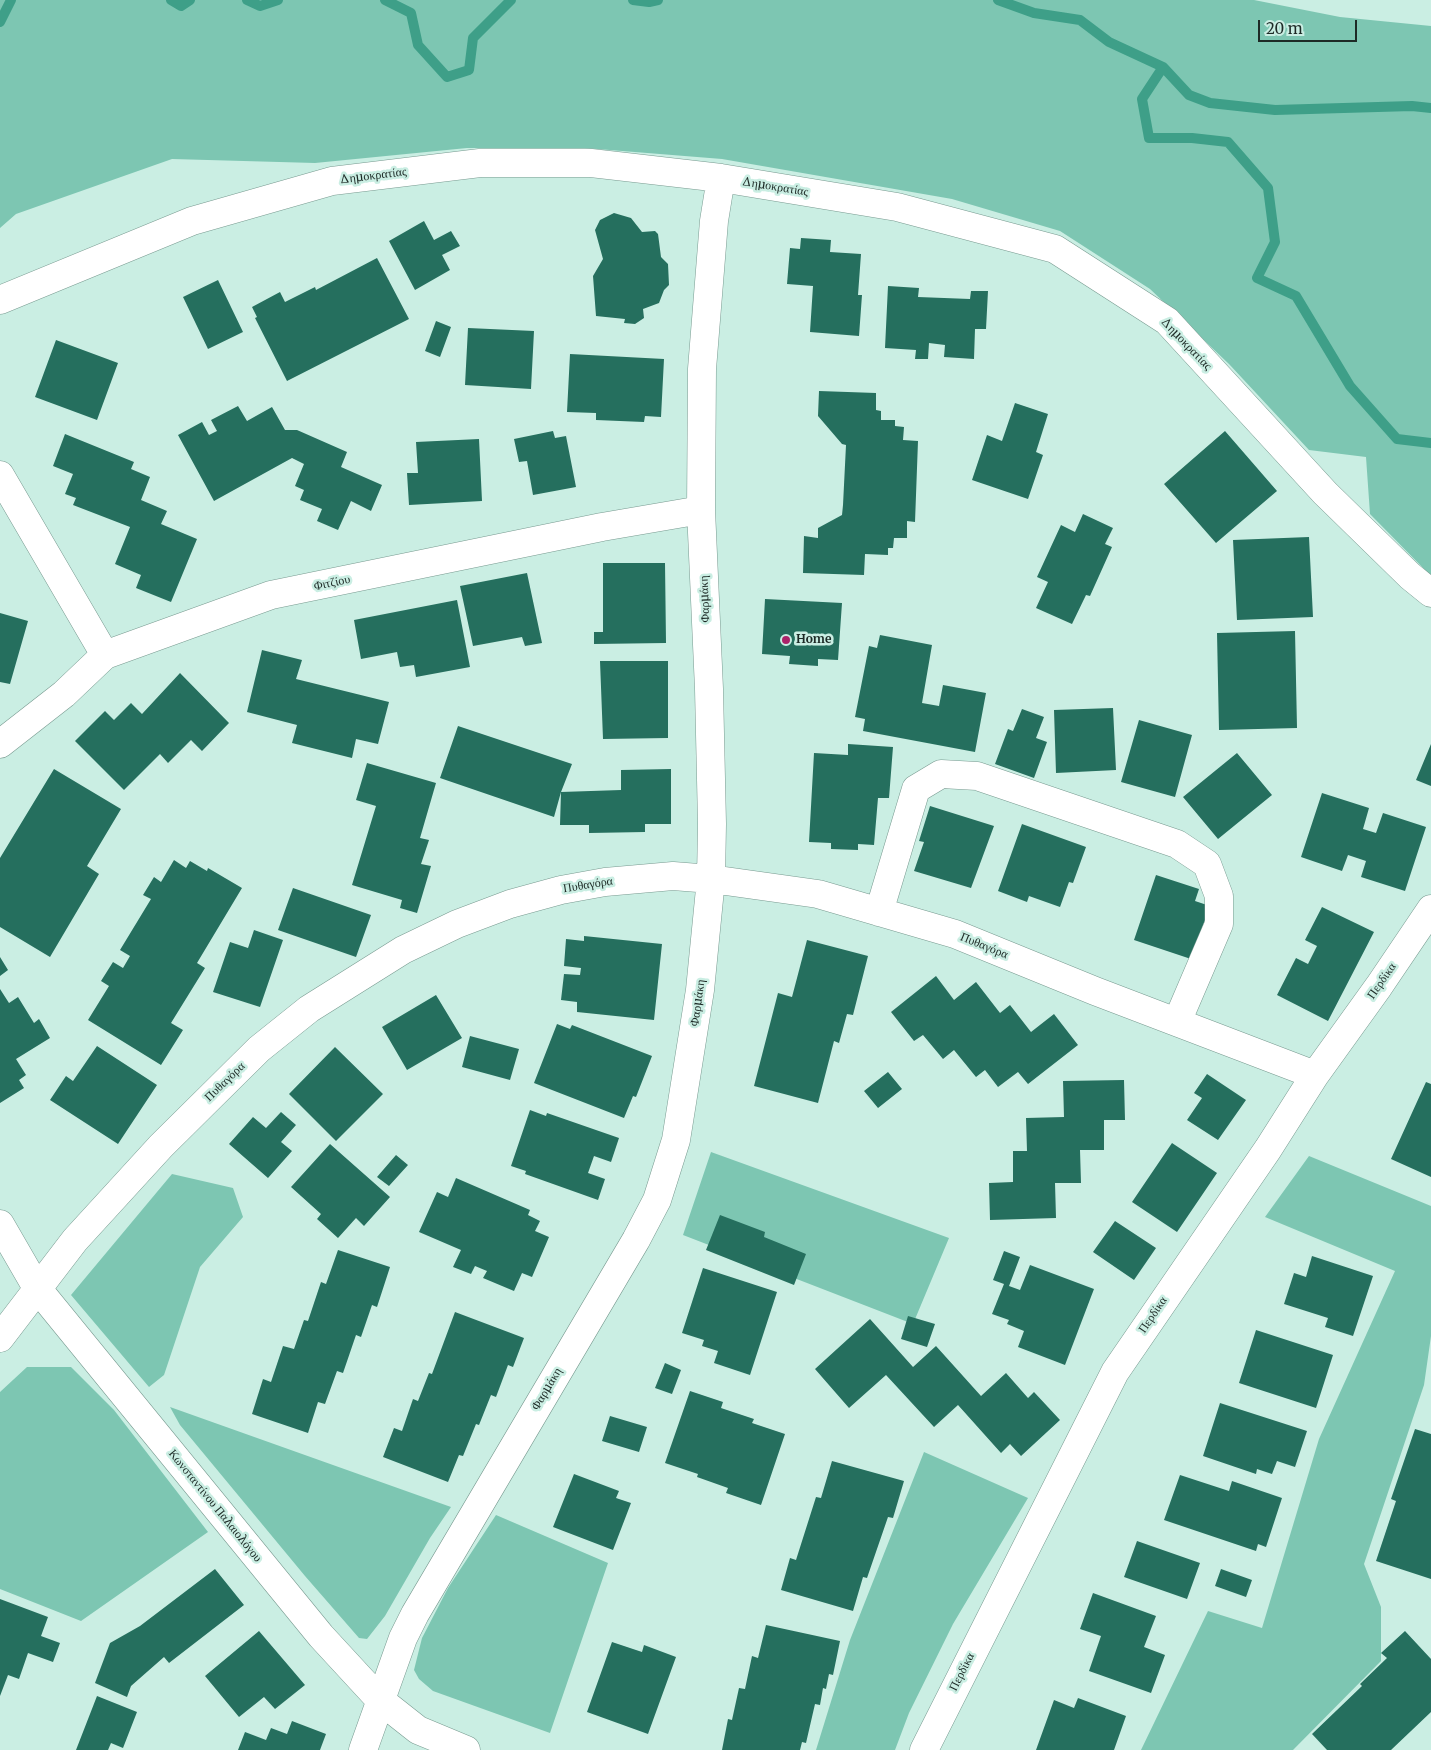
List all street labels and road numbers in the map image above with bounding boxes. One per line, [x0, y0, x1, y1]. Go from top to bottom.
street label: Δημοκρατίας [339, 165, 407, 187]
street label: Δημοκρατίας [741, 175, 809, 199]
street label: Δημοκρατίας [1157, 315, 1215, 373]
street label: Φιτζίου [312, 572, 352, 594]
street label: Φαρμάκη [697, 575, 713, 623]
street label: Πυθαγόρα [562, 874, 614, 896]
street label: Πυθαγόρα [958, 930, 1010, 962]
street label: Περδίκα [1364, 960, 1400, 1002]
street label: Φαρμάκη [688, 979, 708, 1027]
street label: Πυθαγόρα [202, 1059, 248, 1105]
street label: Περδίκα [1136, 1294, 1170, 1336]
street label: Φαρμάκη [529, 1365, 565, 1413]
street label: Κωνσταντίνου Παλαιολόγου [165, 1447, 265, 1565]
street label: Περδίκα [946, 1651, 978, 1693]

